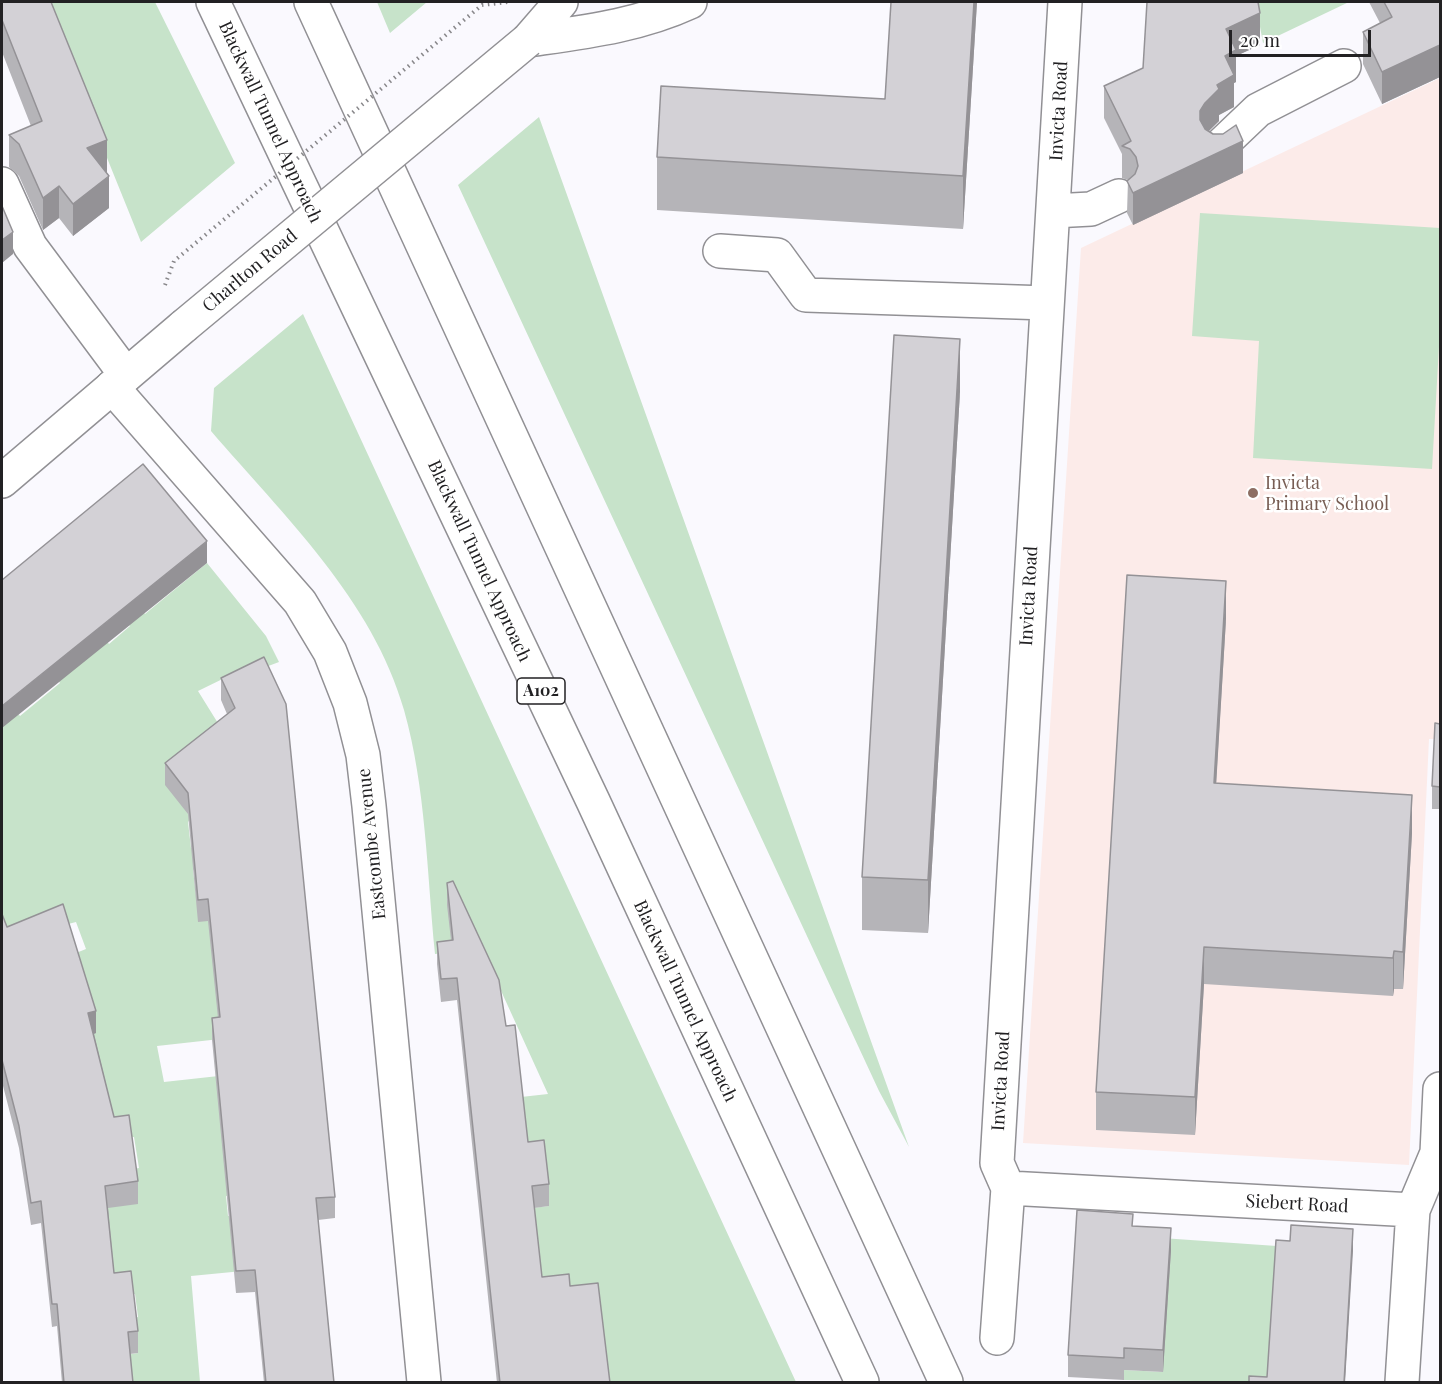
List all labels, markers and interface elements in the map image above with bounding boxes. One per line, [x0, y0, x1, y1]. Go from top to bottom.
street label: Blackwall Tunnel Approach [214, 18, 326, 226]
scale bar [1232, 18, 1374, 56]
text: 20 m [1240, 28, 1280, 52]
street label: Invicta Road [1046, 60, 1072, 162]
street label: Charlton Road [198, 225, 302, 317]
street label: Blackwall Tunnel Approach [423, 457, 535, 665]
place label: Invicta Primary School [1265, 472, 1389, 514]
marker: Invicta Primary School [1246, 486, 1260, 500]
street label: Invicta Road [1016, 545, 1042, 647]
road number: A102 [517, 678, 565, 704]
street label: Eastcombe Avenue [353, 767, 391, 921]
street label: Blackwall Tunnel Approach [629, 897, 741, 1105]
street label: Invicta Road [988, 1030, 1014, 1132]
street label: Siebert Road [1245, 1191, 1349, 1217]

